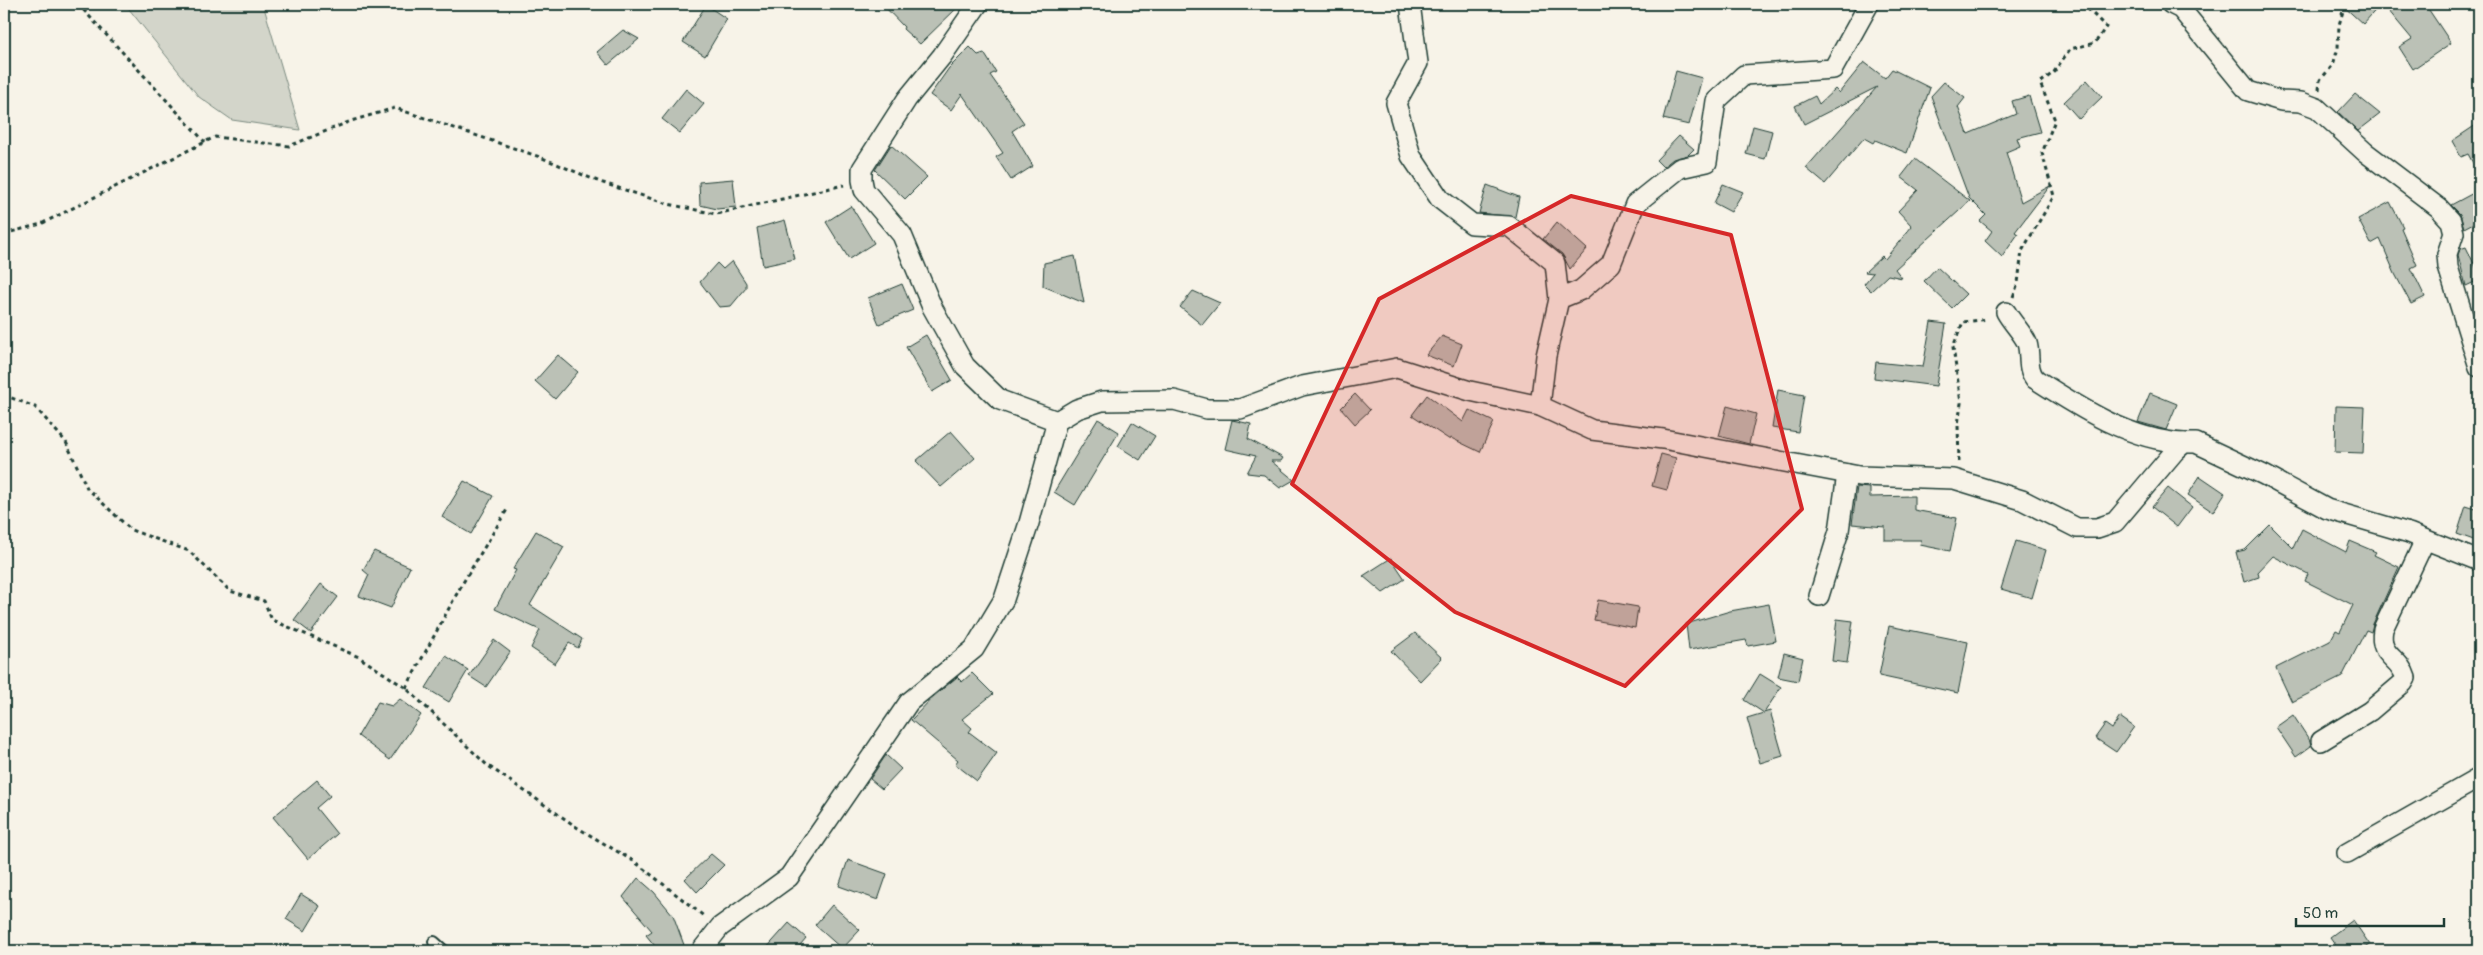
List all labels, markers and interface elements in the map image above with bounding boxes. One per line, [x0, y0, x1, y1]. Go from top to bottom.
scale bar [2296, 895, 2443, 927]
text: 50 m [2303, 904, 2338, 923]

